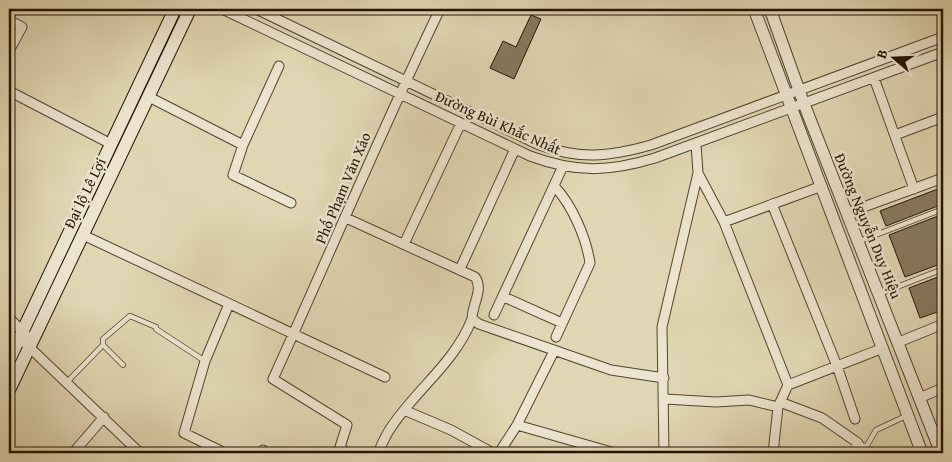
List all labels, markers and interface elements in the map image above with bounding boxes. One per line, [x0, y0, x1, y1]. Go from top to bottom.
north arrow [870, 32, 920, 82]
text: B [871, 46, 893, 61]
street label: Đường Bùi Khắc Nhất [432, 85, 565, 160]
street label: Phố Phạm Văn Xảo [310, 128, 376, 247]
street label: Đường Nguyễn Duy Hiệu [830, 150, 908, 302]
street label: Đại lộ Lê Lợi [58, 154, 111, 232]

